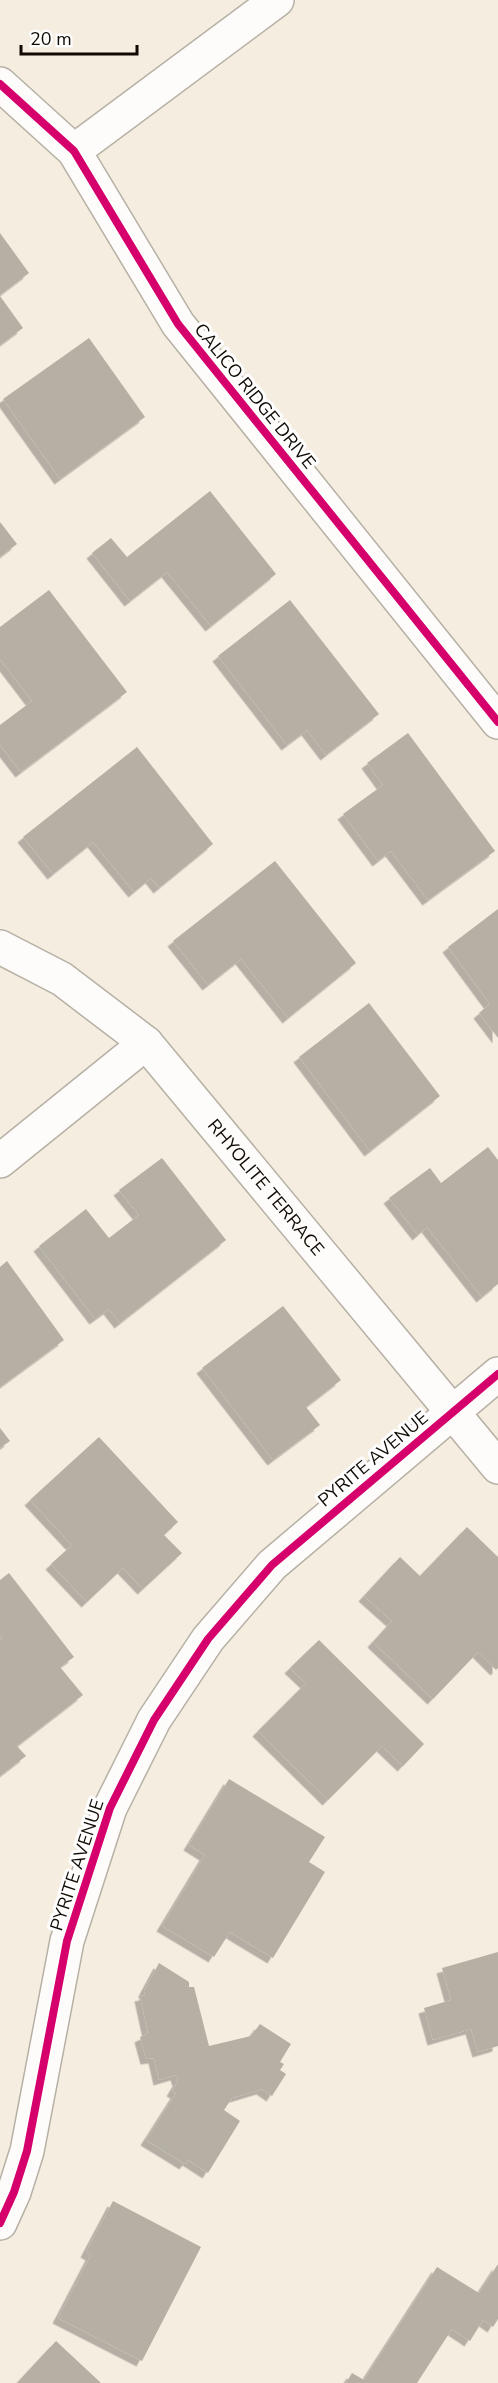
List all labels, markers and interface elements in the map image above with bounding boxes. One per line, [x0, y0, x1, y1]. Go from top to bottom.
scale bar [21, 18, 136, 56]
text: 20 m [30, 27, 72, 51]
street label: CALICO RIDGE DRIVE [189, 318, 321, 474]
street label: RHYOLITE TERRACE [202, 1114, 330, 1261]
street label: PYRITE AVENUE [313, 1406, 433, 1512]
street label: PYRITE AVENUE [44, 1796, 110, 1934]

